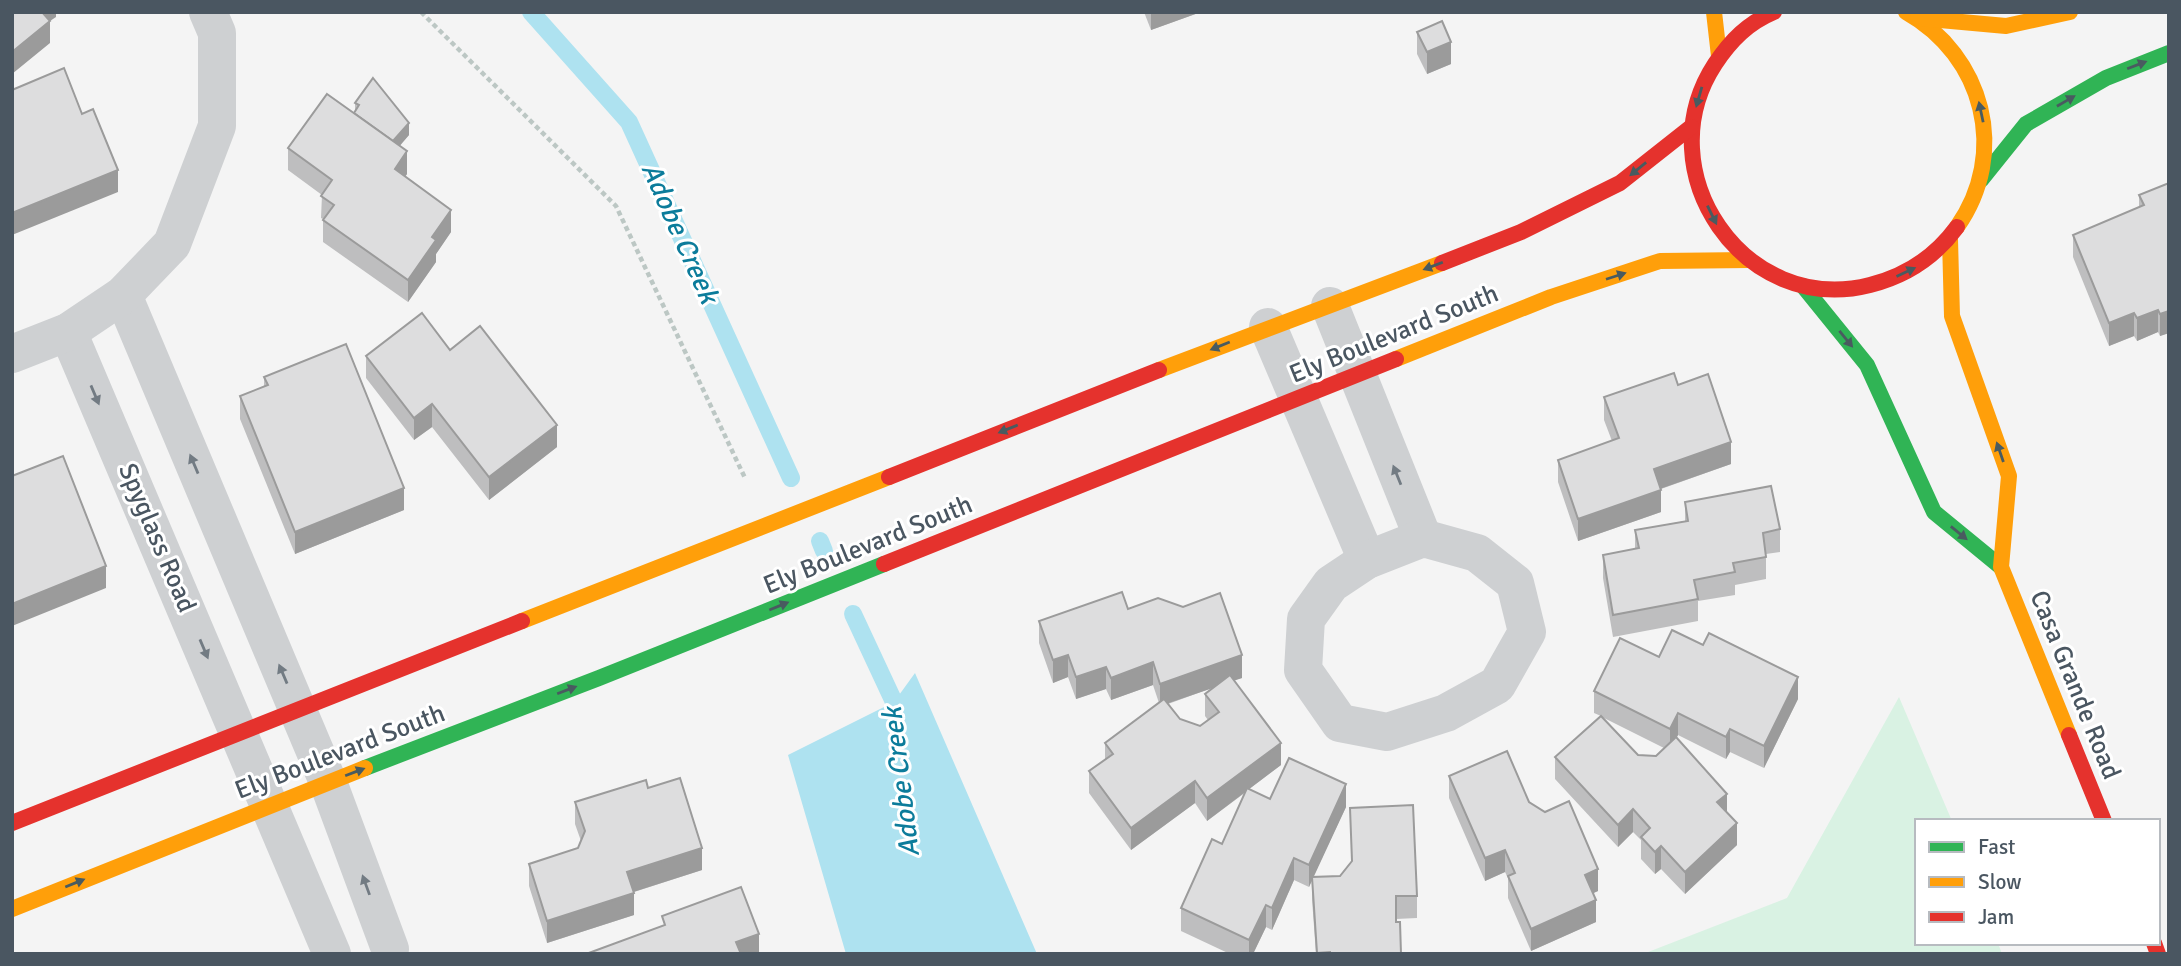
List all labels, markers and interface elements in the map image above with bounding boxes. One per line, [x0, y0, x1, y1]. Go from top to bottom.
one-way arrow [2127, 60, 2148, 71]
one-way arrow [1694, 87, 1704, 108]
one-way arrow [2056, 95, 2075, 107]
one-way arrow [1976, 101, 1987, 123]
water label: Adobe Creek [634, 158, 727, 311]
one-way arrow [1629, 161, 1647, 176]
one-way arrow [1706, 205, 1718, 225]
one-way arrow [1423, 260, 1444, 271]
one-way arrow [1896, 266, 1916, 278]
one-way arrow [1606, 270, 1627, 280]
street label: Ely Boulevard South [1285, 277, 1503, 391]
one-way arrow [1838, 331, 1853, 348]
one-way arrow [1210, 340, 1231, 351]
one-way arrow [89, 385, 101, 405]
one-way arrow [998, 424, 1019, 435]
one-way arrow [1994, 441, 2005, 462]
one-way arrow [189, 454, 200, 475]
street label: Spyglass Road [111, 459, 203, 617]
one-way arrow [1392, 464, 1403, 485]
street label: Ely Boulevard South [759, 488, 977, 602]
one-way arrow [1950, 525, 1967, 540]
street label: Casa Grande Road [2023, 586, 2127, 784]
one-way arrow [769, 601, 790, 612]
one-way arrow [198, 639, 210, 659]
one-way arrow [277, 664, 289, 684]
one-way arrow [557, 685, 578, 696]
street label: Ely Boulevard South [230, 697, 450, 807]
water label: Adobe Creek [875, 703, 927, 859]
one-way arrow [345, 766, 366, 777]
legend [1915, 819, 2160, 945]
text: Fast [1978, 834, 2015, 860]
text: Slow [1978, 869, 2022, 895]
one-way arrow [360, 874, 371, 895]
one-way arrow [65, 878, 86, 889]
text: Jam [1978, 904, 2014, 930]

